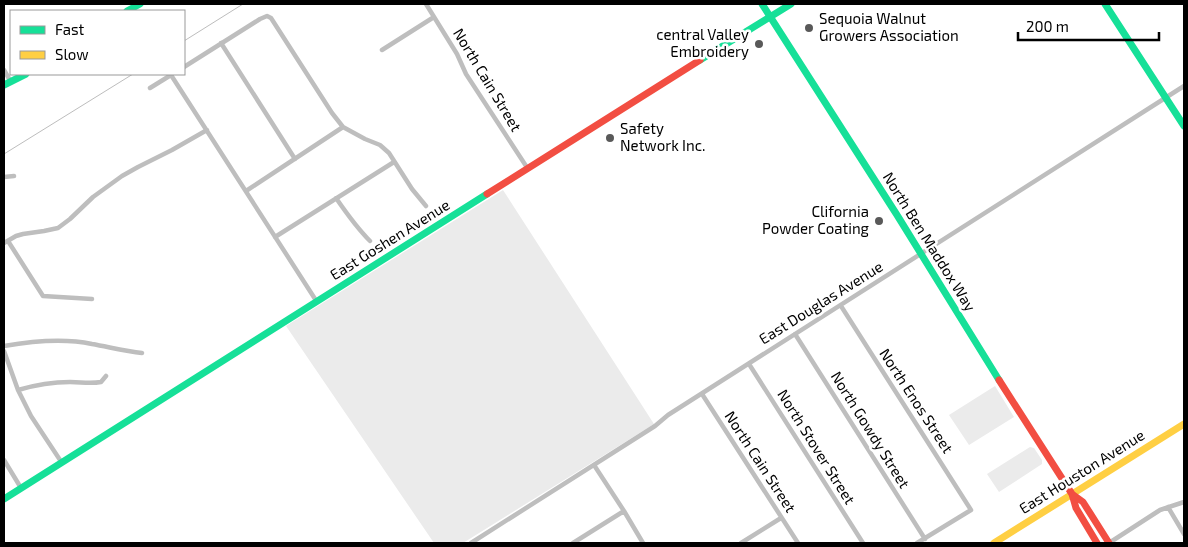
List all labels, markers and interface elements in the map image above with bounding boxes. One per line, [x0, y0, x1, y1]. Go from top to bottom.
place label: Sequoia Walnut Growers Association [819, 9, 959, 44]
legend [10, 10, 185, 75]
scale bar [1018, 10, 1159, 42]
text: 200 m [1026, 17, 1069, 35]
text: Fast [55, 20, 85, 38]
marker: Sequoia Walnut Growers Association [803, 22, 815, 34]
street label: North Cain Street [450, 25, 526, 135]
place label: central Valley Embroidery [656, 25, 749, 60]
marker: central Valley Embroidery [753, 38, 765, 50]
text: Slow [55, 45, 89, 63]
place label: Safety Network Inc. [620, 119, 705, 154]
marker: Safety Network Inc. [604, 132, 616, 144]
street label: North Ben Maddox Way [880, 169, 980, 314]
street label: East Goshen Avenue [326, 195, 453, 283]
place label: Clifornia Powder Coating [762, 202, 870, 237]
marker: Clifornia Powder Coating [873, 215, 885, 227]
street label: East Douglas Avenue [755, 257, 886, 347]
street label: North Enos Street [876, 345, 958, 456]
street label: North Gowdy Street [828, 368, 914, 491]
street label: North Stover Street [774, 386, 860, 507]
street label: North Cain Street [721, 407, 800, 516]
street label: East Houston Avenue [1016, 425, 1147, 517]

